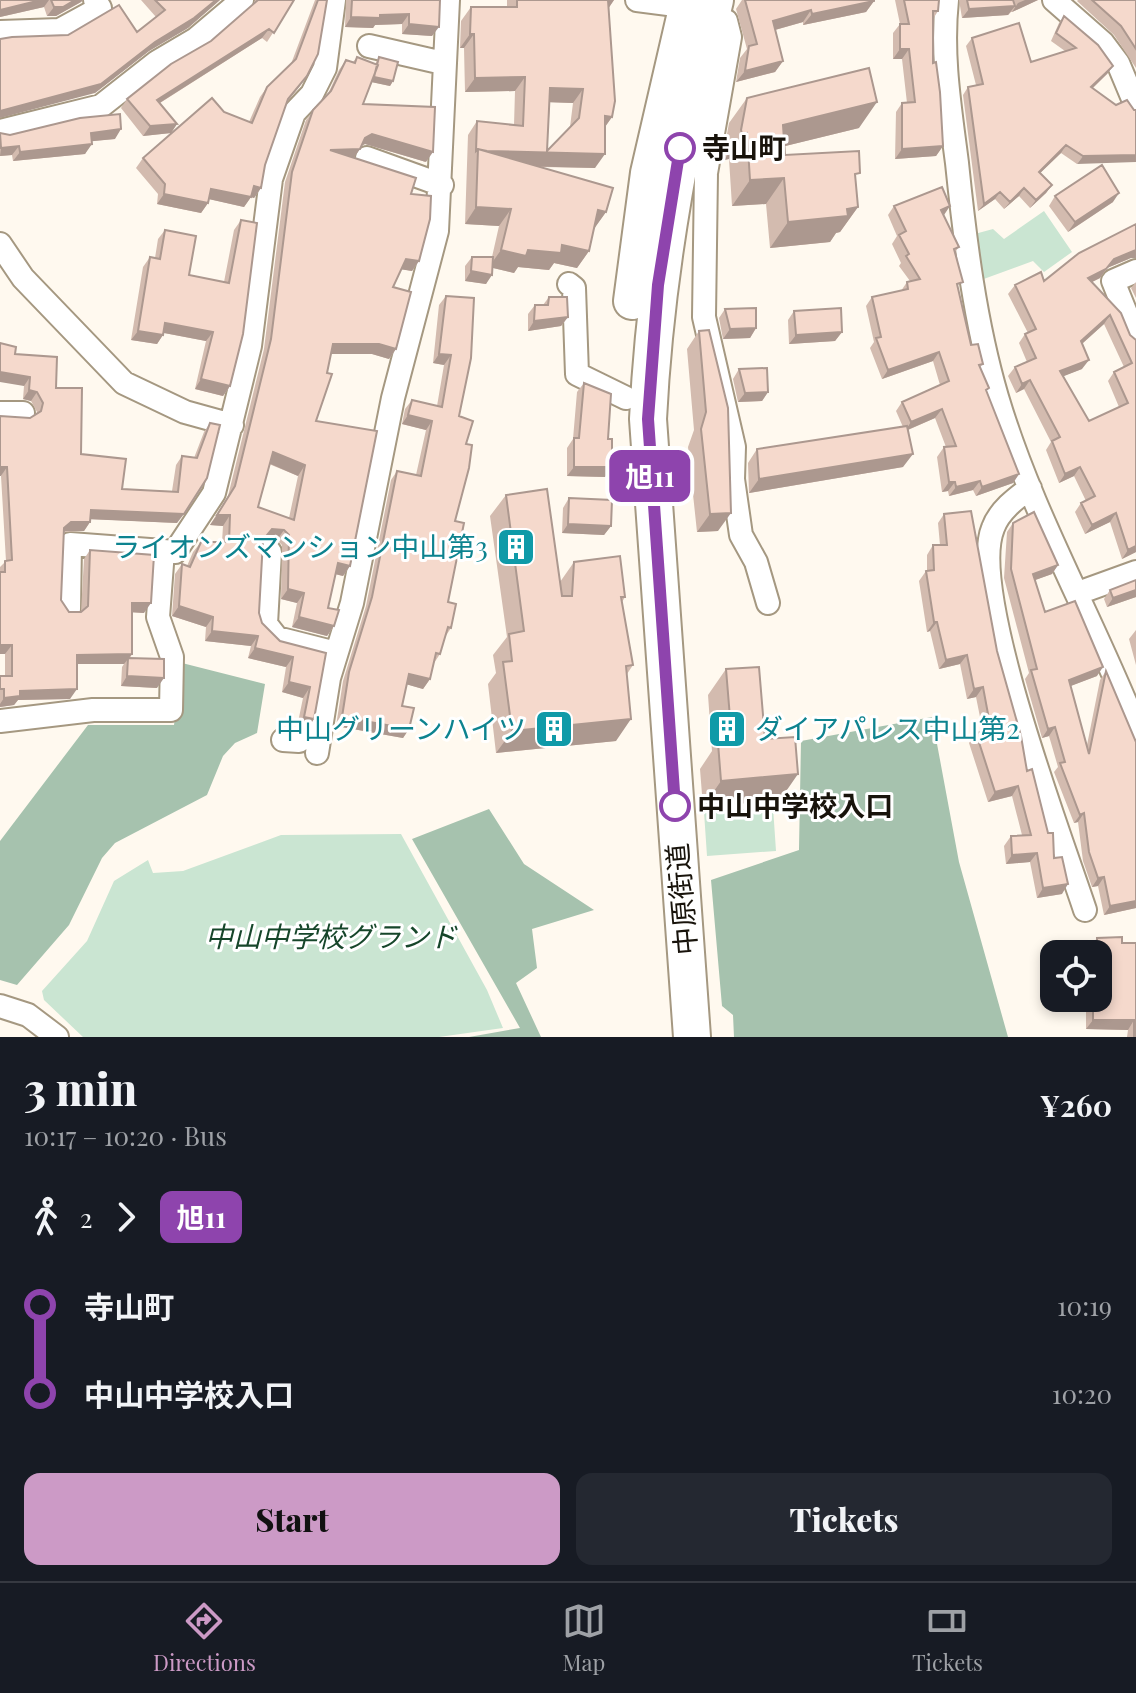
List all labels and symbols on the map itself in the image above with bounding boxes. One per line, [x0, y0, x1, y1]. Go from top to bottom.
place label: 寺山町 [702, 128, 786, 165]
marker: 寺山町 [665, 133, 695, 163]
line badge: 旭11 [604, 450, 696, 502]
building icon: ライオンズマンション中山第3 [495, 526, 537, 568]
place label: ライオンズマンション中山第3 [112, 527, 488, 564]
building icon: 中山グリーンハイツ [533, 708, 575, 750]
building icon: ダイアパレス中山第2 [706, 708, 748, 750]
place label: 中山グリーンハイツ [276, 709, 526, 746]
place label: ダイアパレス中山第2 [755, 709, 1020, 746]
place label: 中山中学校入口 [697, 786, 893, 823]
marker: 中山中学校入口 [660, 791, 690, 821]
street label: 中原街道 [657, 842, 704, 957]
park label: 中山中学校グランド [205, 917, 458, 954]

